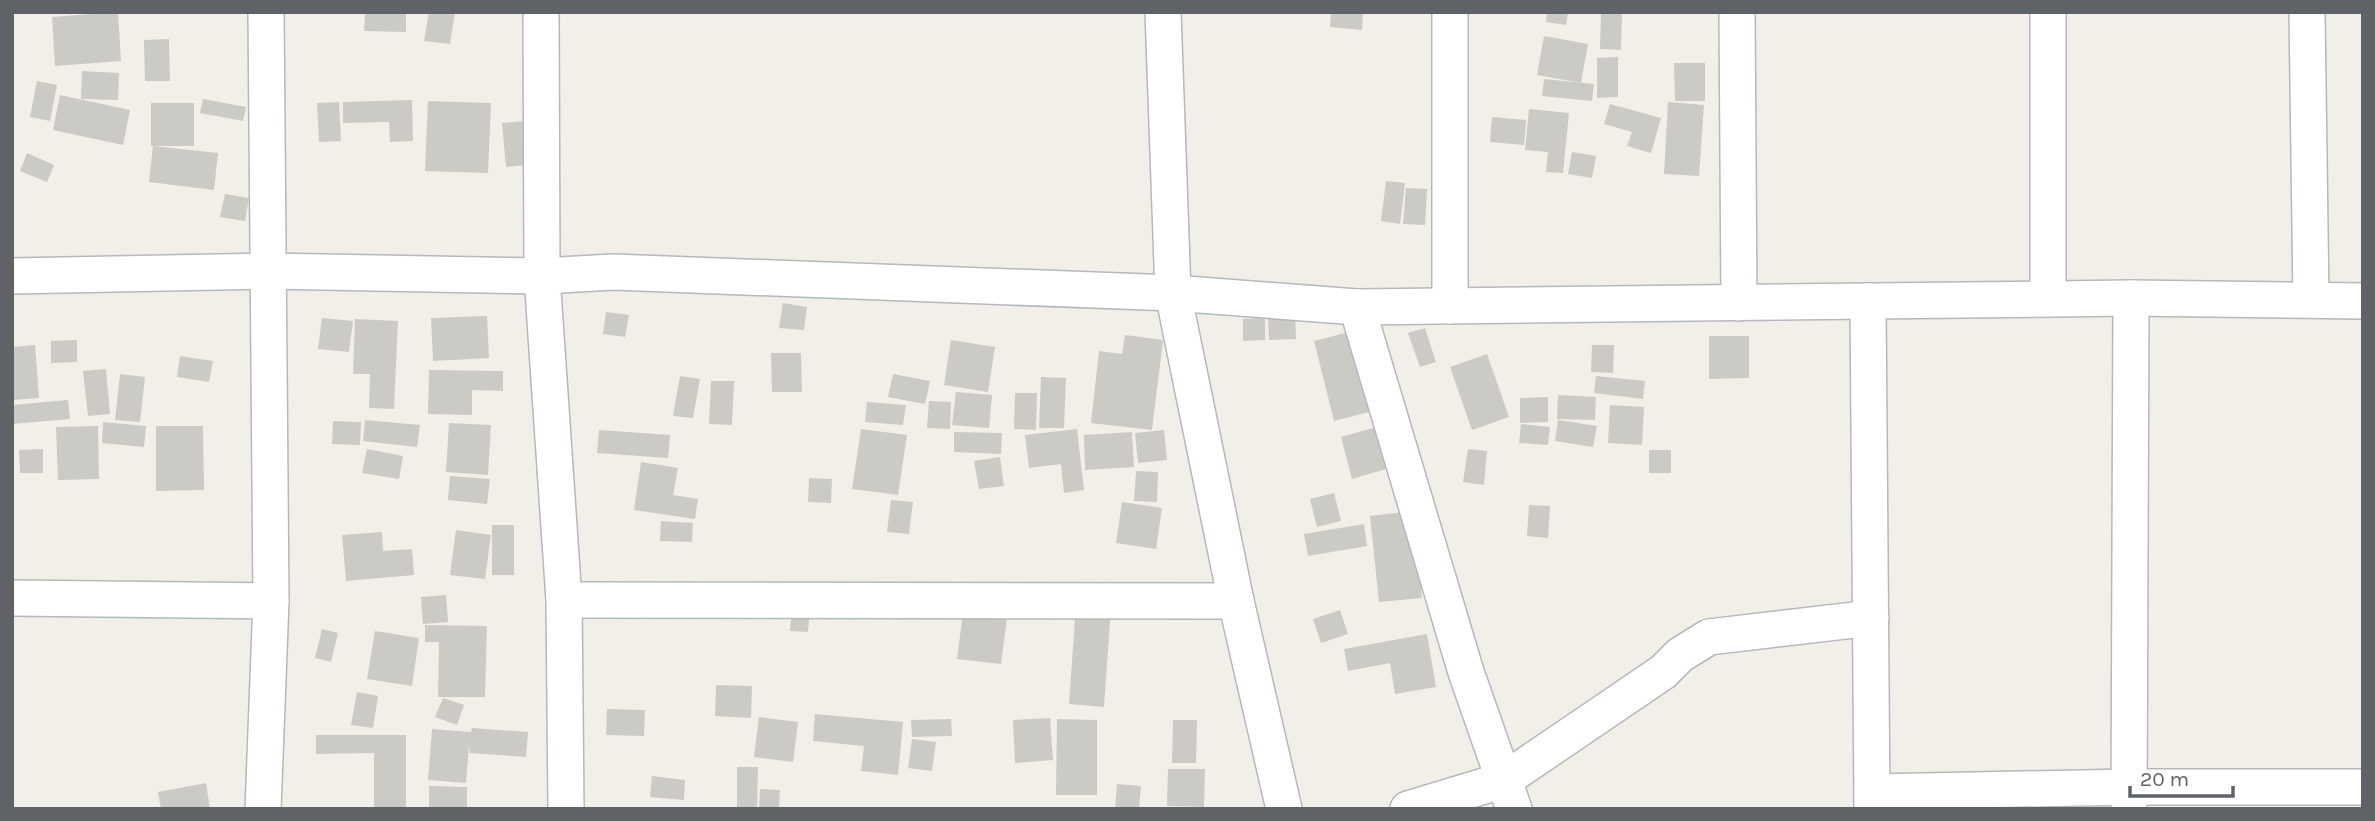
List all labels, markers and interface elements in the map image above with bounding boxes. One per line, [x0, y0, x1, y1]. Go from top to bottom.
scale bar [2130, 754, 2233, 798]
text: 20 m [2140, 767, 2189, 791]

